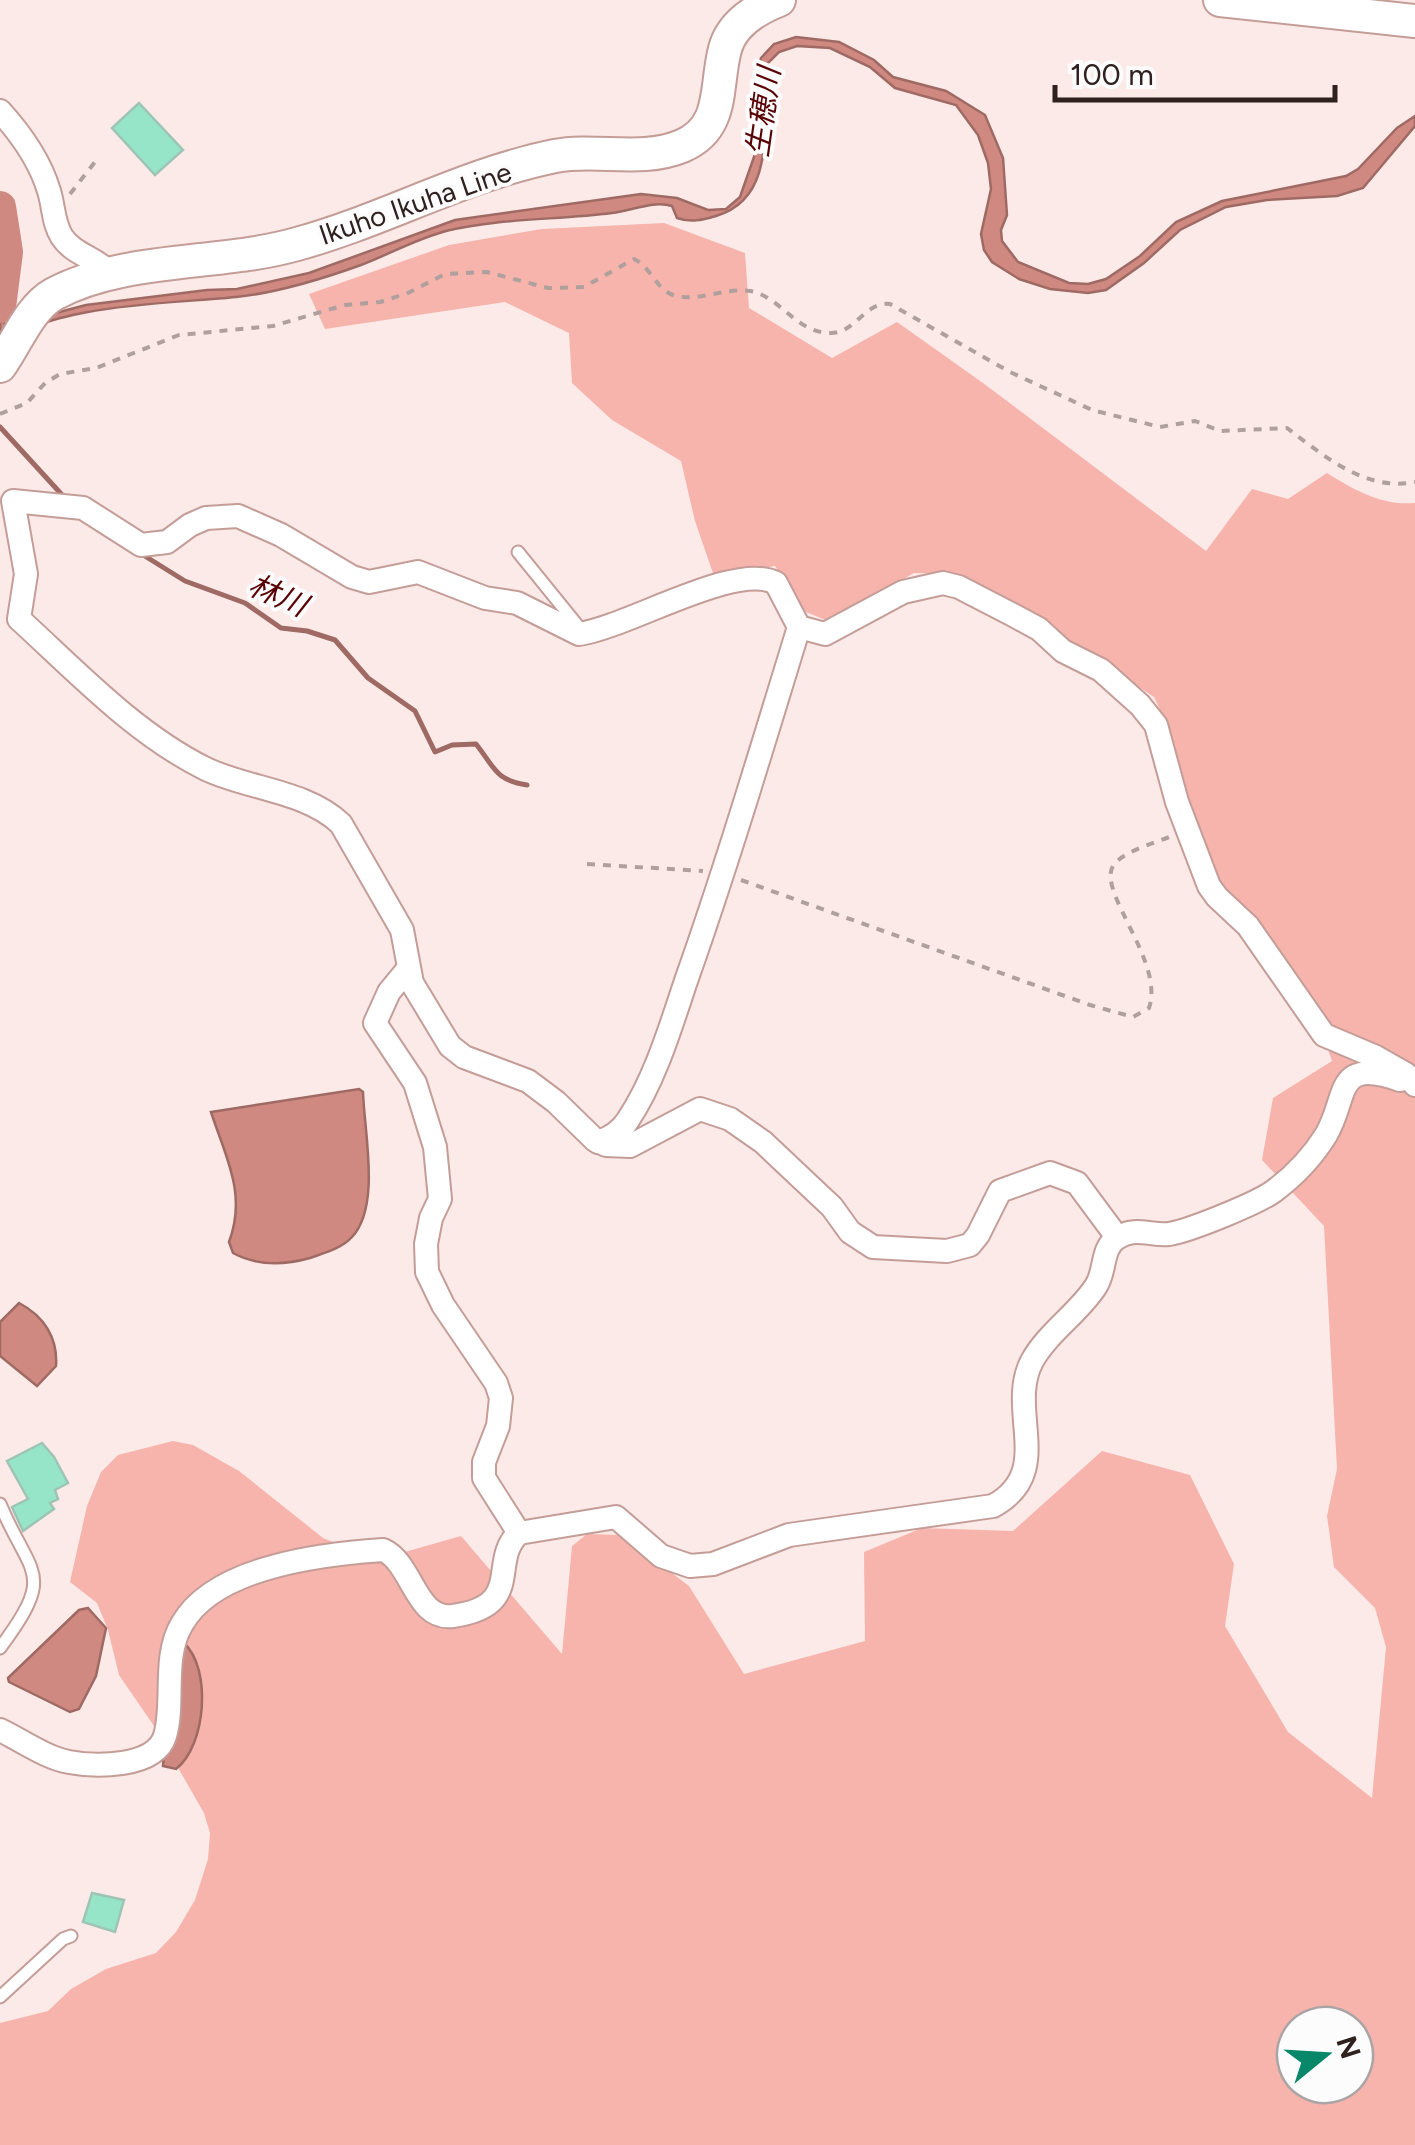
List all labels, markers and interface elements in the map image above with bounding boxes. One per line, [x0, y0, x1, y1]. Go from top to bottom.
scale bar [1055, 40, 1335, 102]
text: 100 m [1070, 56, 1154, 93]
water label: 生穂川 [738, 62, 788, 159]
street label: Ikuho Ikuha Line [314, 154, 516, 252]
water label: 林川 [243, 566, 316, 625]
north arrow [1275, 2005, 1375, 2105]
text: N [1329, 2032, 1368, 2063]

